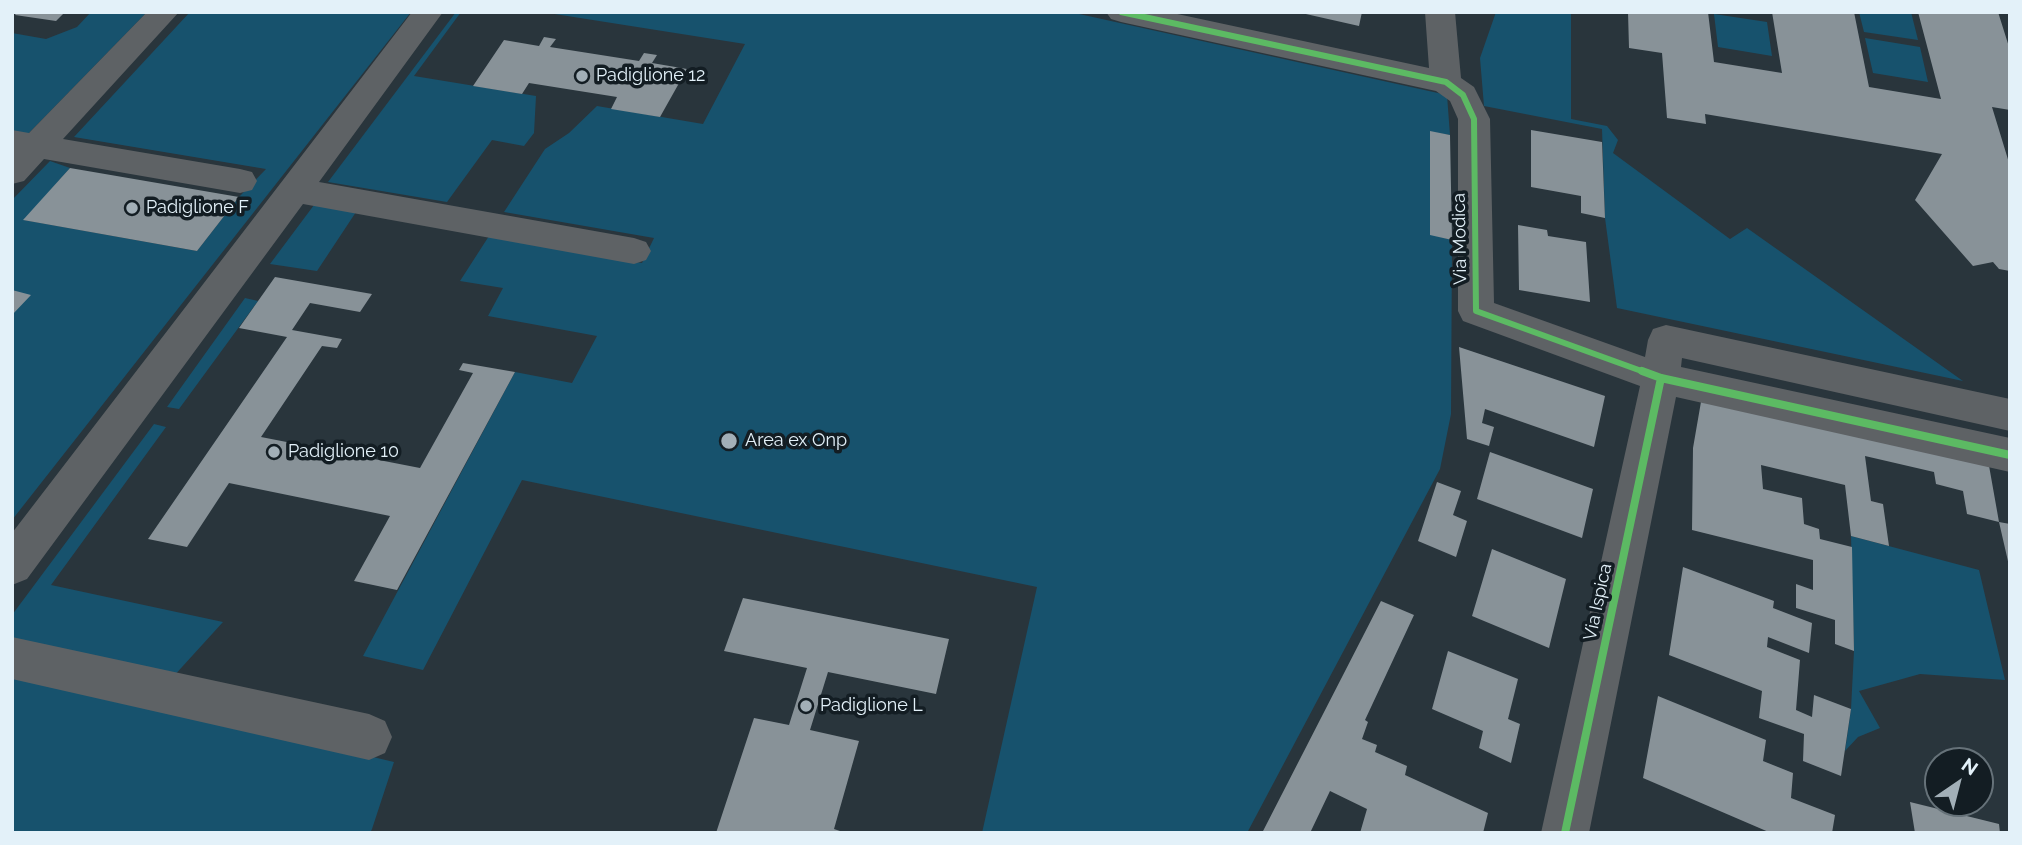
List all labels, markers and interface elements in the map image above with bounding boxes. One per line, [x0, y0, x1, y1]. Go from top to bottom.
place label: Padiglione 12 [596, 65, 705, 87]
marker: Padiglione 12 [574, 68, 590, 84]
street label: Via Modica [1448, 193, 1472, 285]
place label: Padiglione F [146, 197, 249, 219]
marker: Padiglione F [124, 200, 140, 216]
place label: Area ex Onp [745, 430, 847, 452]
marker: Area ex Onp [719, 431, 739, 451]
place label: Padiglione 10 [288, 441, 399, 463]
marker: Padiglione 10 [266, 444, 282, 460]
street label: Via Ispica [1579, 561, 1617, 643]
place label: Padiglione L [820, 695, 923, 717]
marker: Padiglione L [798, 698, 814, 714]
north arrow [1924, 747, 1994, 817]
text: N [1958, 753, 1982, 780]

